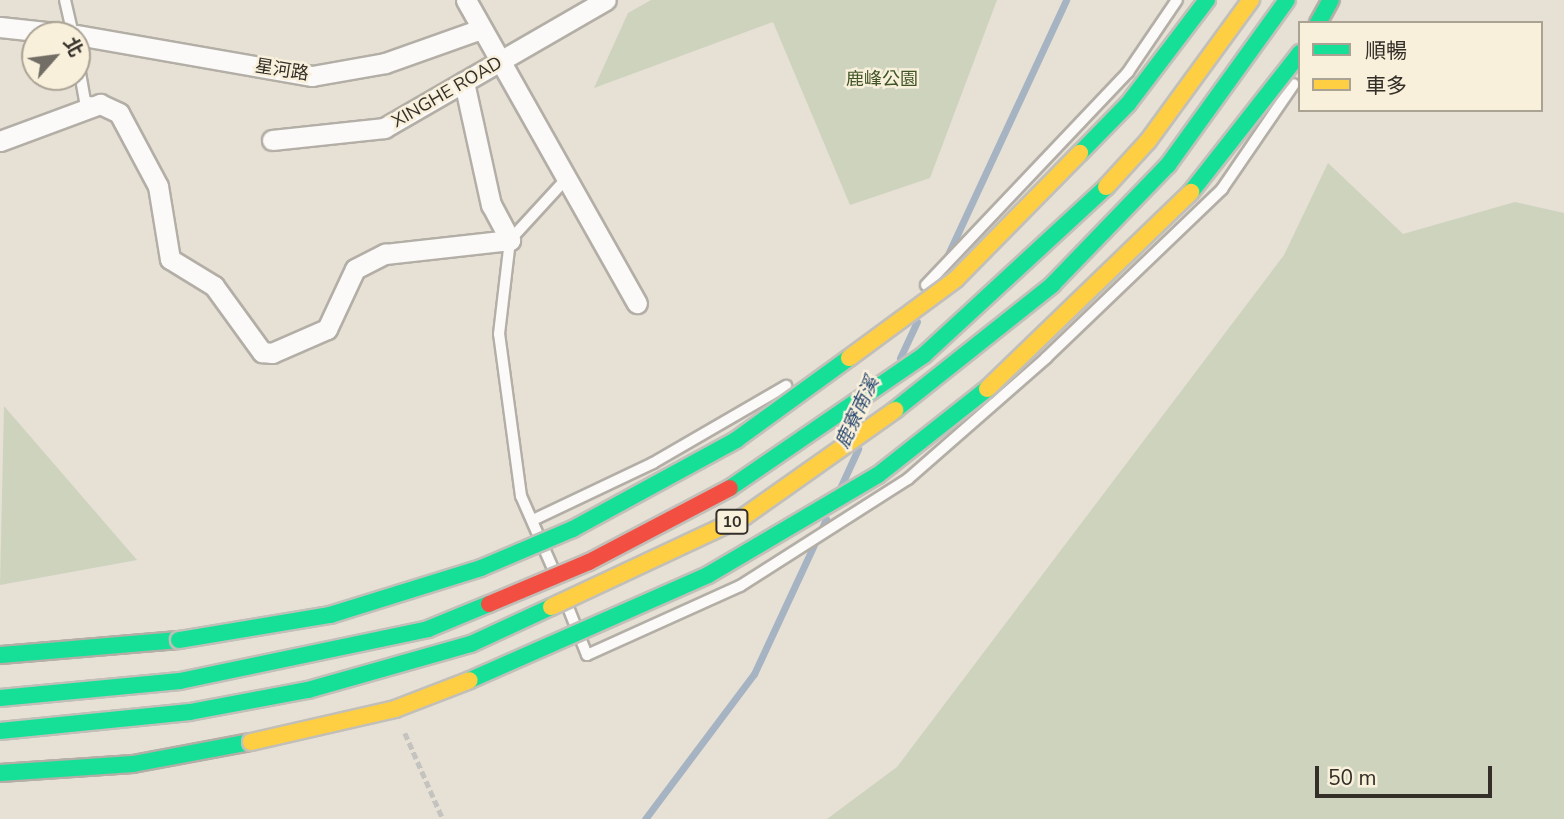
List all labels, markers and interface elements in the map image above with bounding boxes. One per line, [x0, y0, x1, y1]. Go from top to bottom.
north arrow [21, 21, 91, 91]
legend [1298, 21, 1543, 112]
text: 北 [57, 33, 89, 62]
text: 順暢 [1365, 37, 1407, 65]
street label: XINGHE ROAD [388, 52, 506, 132]
street label: 星河路 [254, 55, 310, 85]
park label: 鹿峰公園 [846, 68, 918, 90]
text: 車多 [1365, 72, 1407, 100]
water label: 鹿寮南溪 [832, 374, 884, 452]
road number: 10 [714, 509, 750, 534]
scale bar [1319, 752, 1496, 796]
text: 50 m [1328, 764, 1377, 792]

